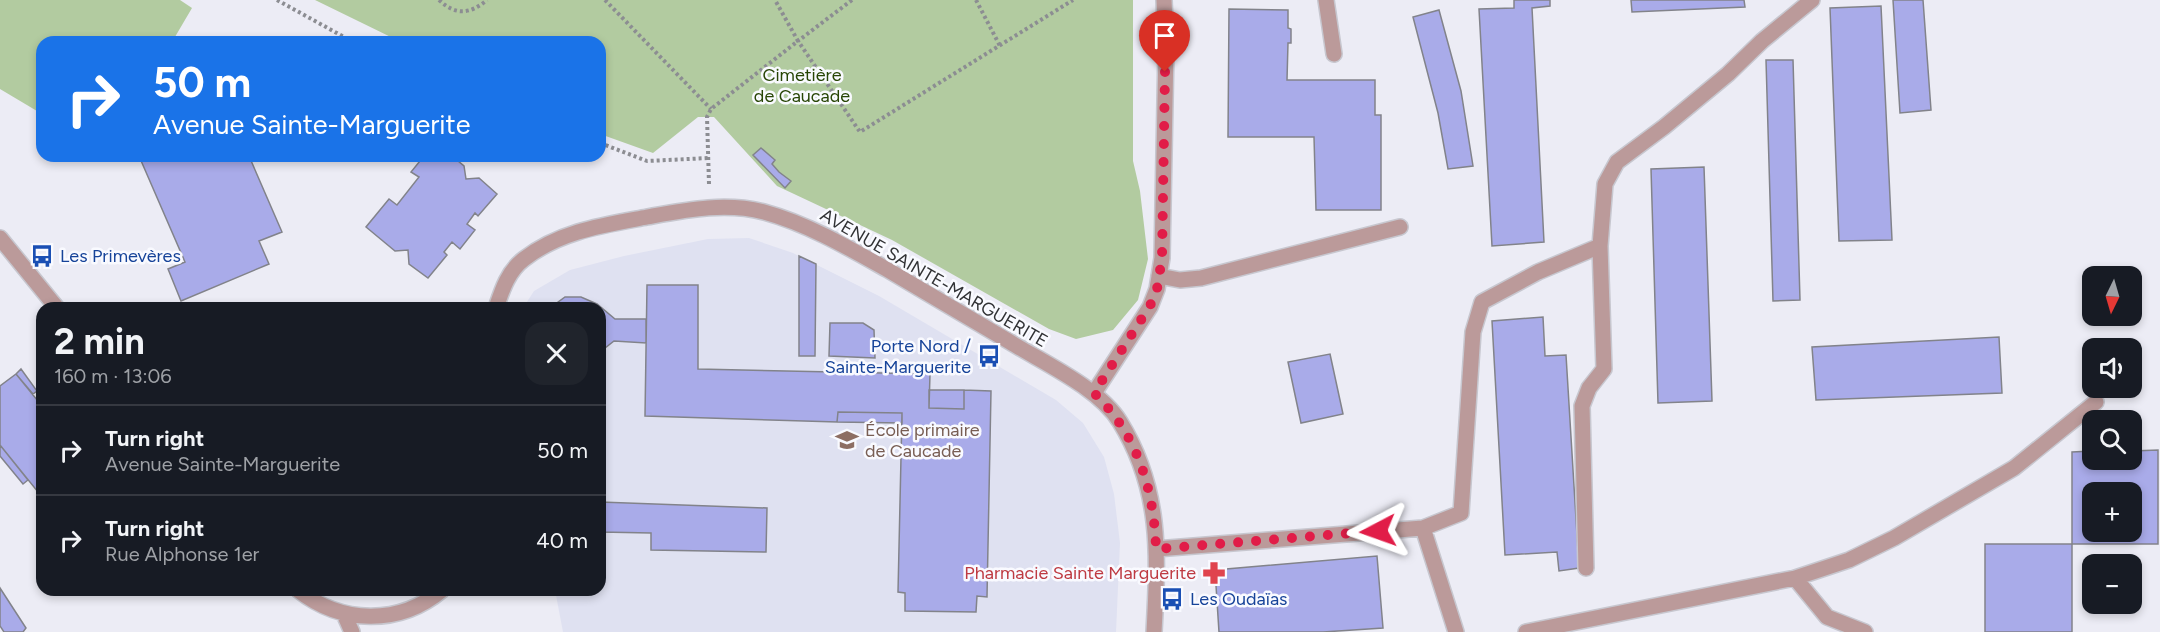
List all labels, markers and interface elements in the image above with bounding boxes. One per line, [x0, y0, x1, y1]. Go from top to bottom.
pin [1139, 10, 1190, 72]
icon: arrive [1148, 19, 1181, 52]
text: 50 m [153, 57, 251, 108]
icon: right [54, 60, 132, 138]
park label: Cimetière de Caucade [754, 64, 850, 107]
text: Avenue Sainte-Marguerite [153, 108, 470, 141]
street label: AVENUE SAINTE-MARGUERITE [816, 204, 1052, 352]
bus stop icon: Les Primevères [29, 243, 55, 269]
place label: Les Primevères [60, 245, 181, 267]
north arrow [2082, 266, 2142, 326]
map controls [2082, 266, 2142, 614]
text: 2 min [54, 320, 145, 363]
button: close [525, 322, 588, 385]
place label: Porte Nord / Sainte-Marguerite [825, 335, 971, 378]
button: sound [2082, 338, 2142, 398]
bus stop icon: Porte Nord / Sainte-Marguerite [976, 343, 1002, 369]
text: 160 m · 13:06 [54, 364, 172, 388]
button: search [2082, 410, 2142, 470]
place label: École primaire de Caucade [865, 419, 980, 462]
text: Turn right [105, 425, 204, 452]
school or university icon: École primaire de Caucade [834, 427, 860, 453]
icon: right [54, 434, 87, 467]
text: 50 m [537, 437, 588, 464]
text: Avenue Sainte-Marguerite [105, 452, 340, 476]
button: + [2082, 482, 2142, 542]
position arrow [1346, 499, 1410, 563]
text: Turn right [105, 515, 204, 542]
icon: right [54, 524, 87, 557]
text: 40 m [536, 527, 588, 554]
text: Rue Alphonse 1er [105, 542, 259, 566]
button: − [2082, 554, 2142, 614]
pharmacy icon: Pharmacie Sainte Marguerite [1201, 560, 1227, 586]
place label: Pharmacie Sainte Marguerite [964, 562, 1196, 584]
bus stop icon: Les Oudaïas [1159, 586, 1185, 612]
place label: Les Oudaïas [1190, 588, 1288, 610]

